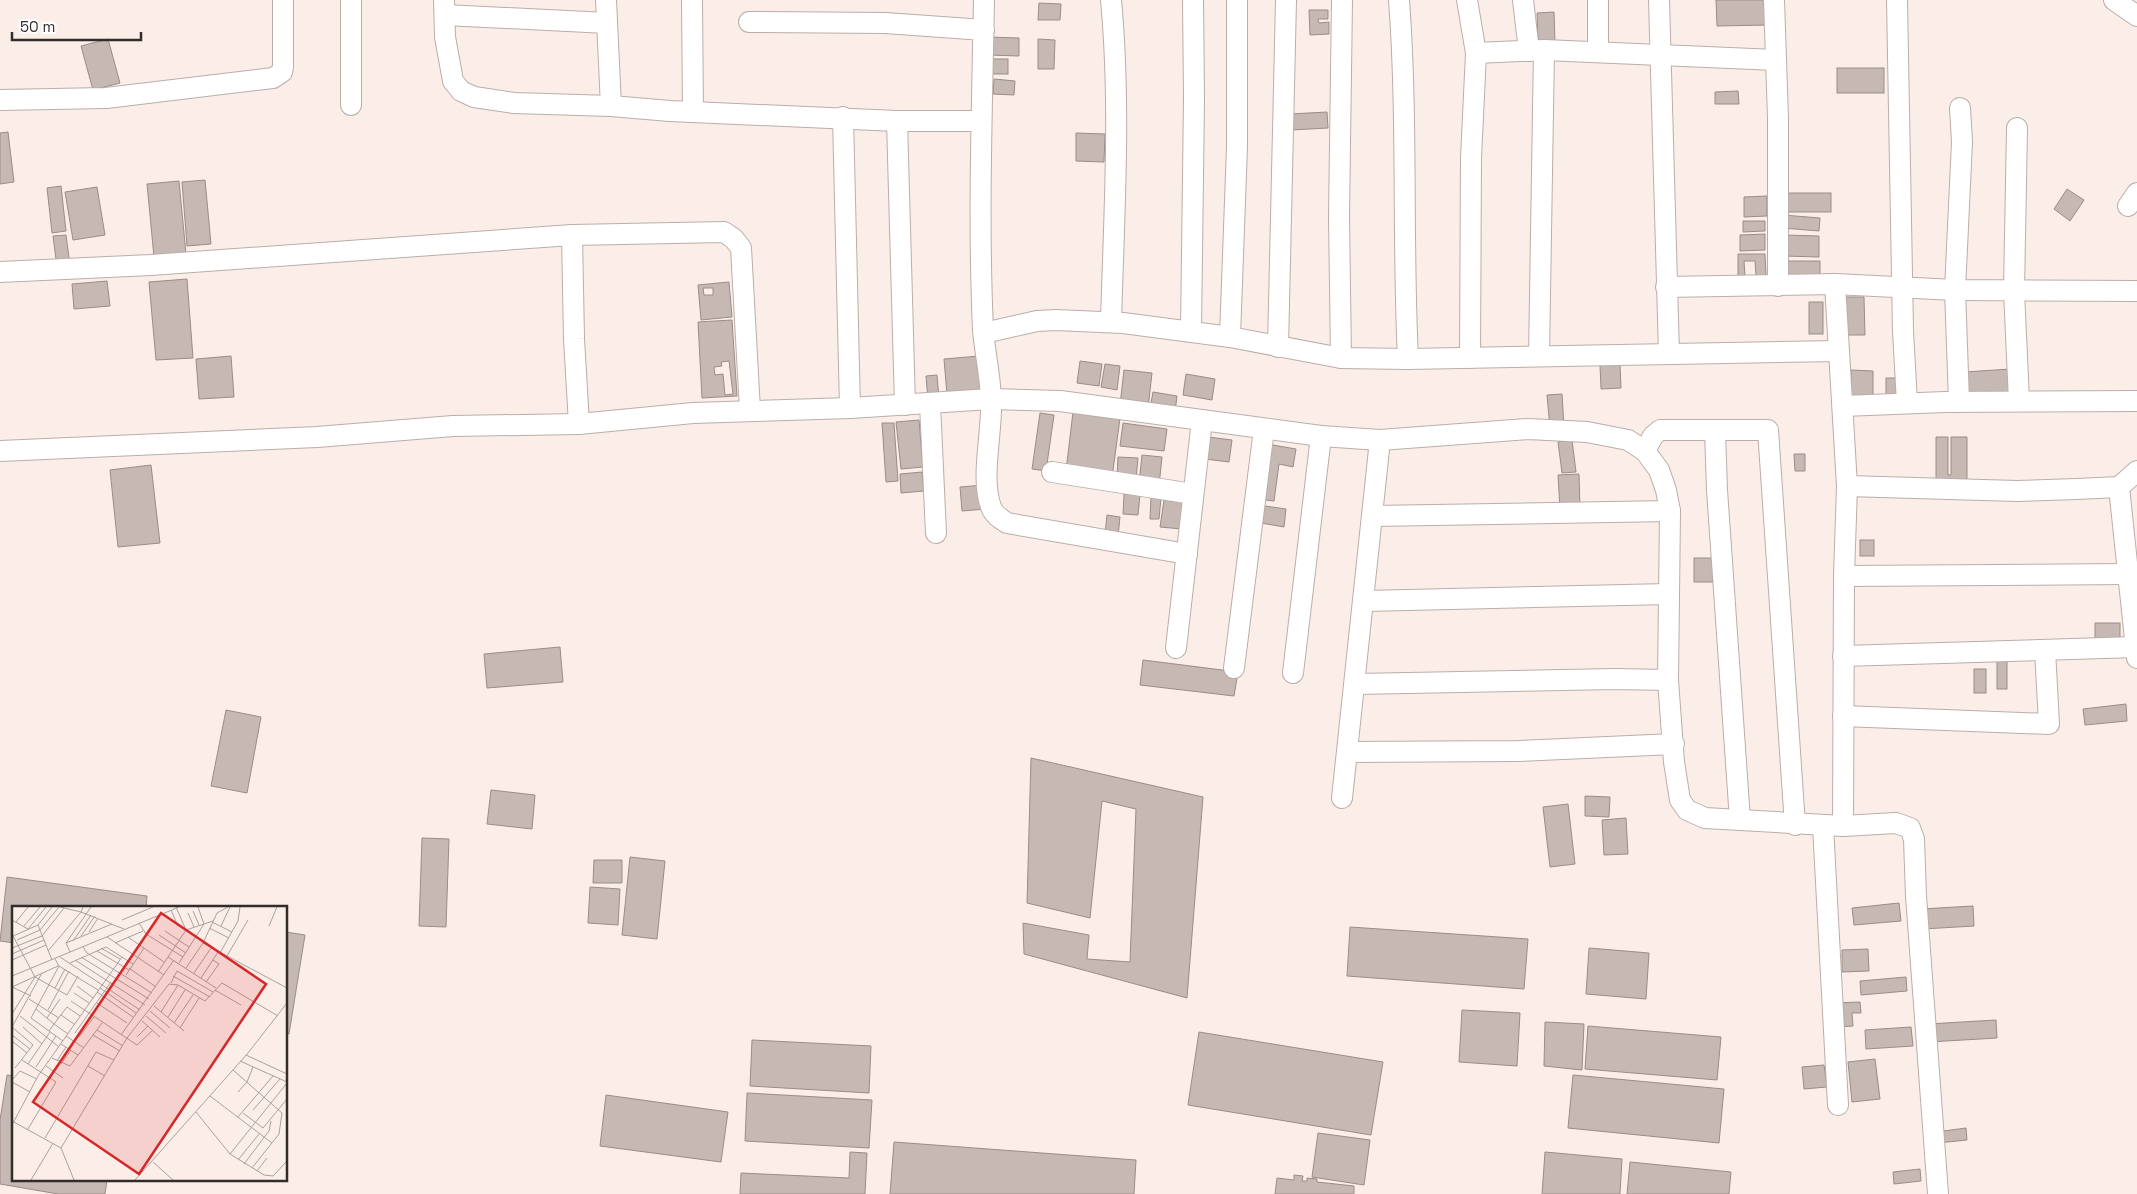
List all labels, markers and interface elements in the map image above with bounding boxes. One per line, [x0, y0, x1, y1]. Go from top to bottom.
scale bar [12, 10, 141, 42]
text: 50 m [20, 17, 55, 36]
inset map [12, 906, 288, 1182]

